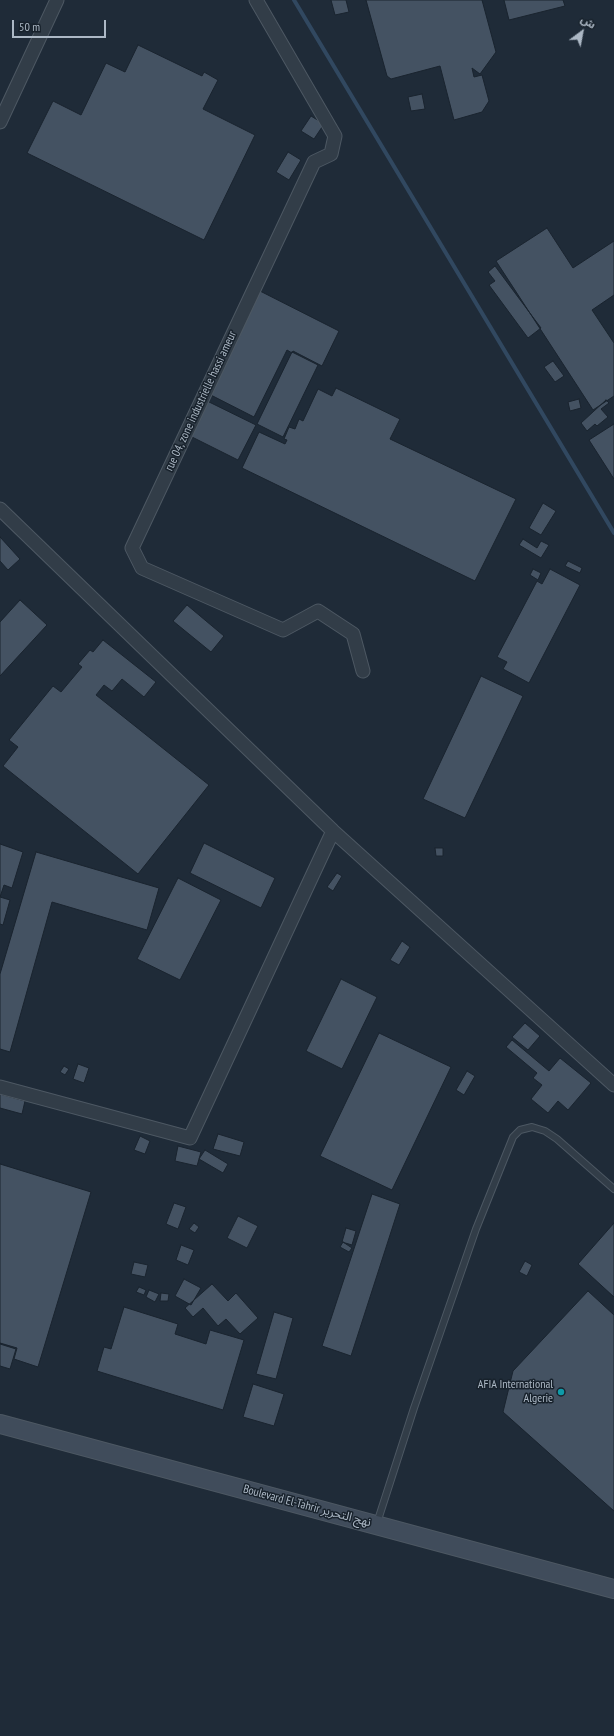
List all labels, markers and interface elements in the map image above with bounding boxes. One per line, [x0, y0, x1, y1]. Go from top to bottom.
scale bar [14, 12, 108, 38]
north arrow [562, 12, 602, 52]
text: ش [578, 12, 598, 32]
text: 50 m [19, 19, 40, 34]
street label: rue 04, zone industrielle hassi ameur [162, 329, 240, 473]
place label: AFIA International Algerie [478, 1378, 553, 1406]
marker: AFIA International Algerie [556, 1387, 566, 1397]
street label: Boulevard El-Tahrir نهج التحرير [241, 1482, 373, 1530]

